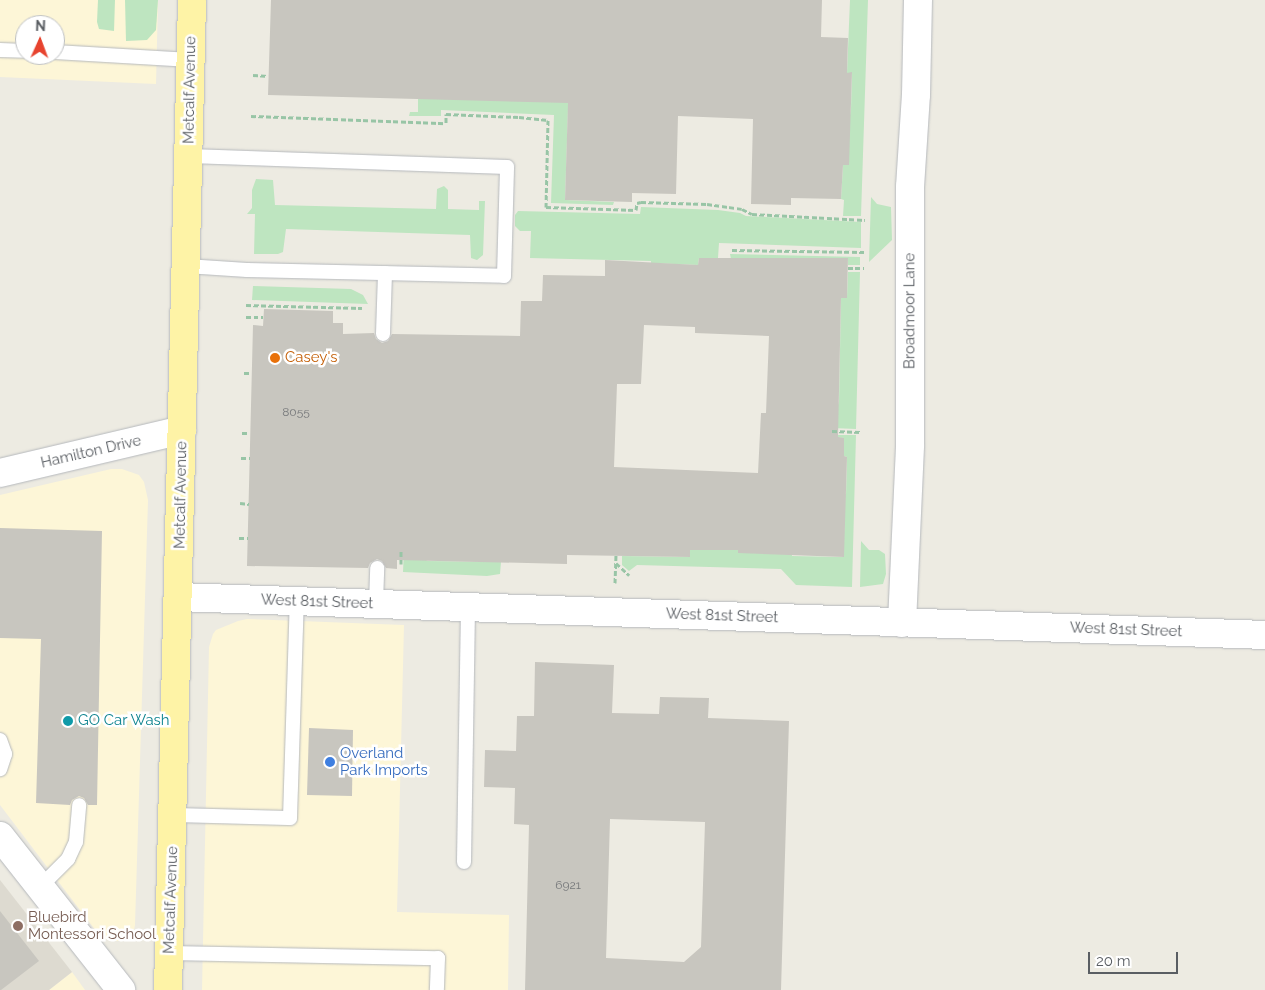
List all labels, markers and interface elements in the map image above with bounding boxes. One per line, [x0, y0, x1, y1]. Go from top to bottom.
north arrow [15, 15, 65, 65]
text: N [35, 18, 46, 34]
street label: Metcalf Avenue [180, 36, 200, 144]
street label: Broadmoor Lane [901, 253, 919, 369]
place label: Casey's [285, 349, 337, 367]
marker: Casey's [269, 352, 281, 364]
house number: 8055 [282, 406, 310, 420]
street label: Hamilton Drive [39, 432, 143, 472]
street label: Metcalf Avenue [171, 441, 191, 549]
street label: West 81st Street [260, 591, 374, 613]
street label: West 81st Street [665, 605, 779, 627]
street label: West 81st Street [1069, 619, 1183, 641]
place label: GO Car Wash [78, 712, 170, 730]
marker: GO Car Wash [62, 715, 74, 727]
place label: Overland Park Imports [340, 744, 428, 779]
marker: Overland Park Imports [324, 756, 336, 768]
street label: Metcalf Avenue [160, 845, 182, 955]
house number: 6921 [555, 879, 581, 893]
place label: Bluebird Montessori School [28, 908, 156, 943]
marker: Bluebird Montessori School [12, 920, 24, 932]
scale bar [1090, 942, 1180, 974]
text: 20 m [1096, 952, 1131, 970]

